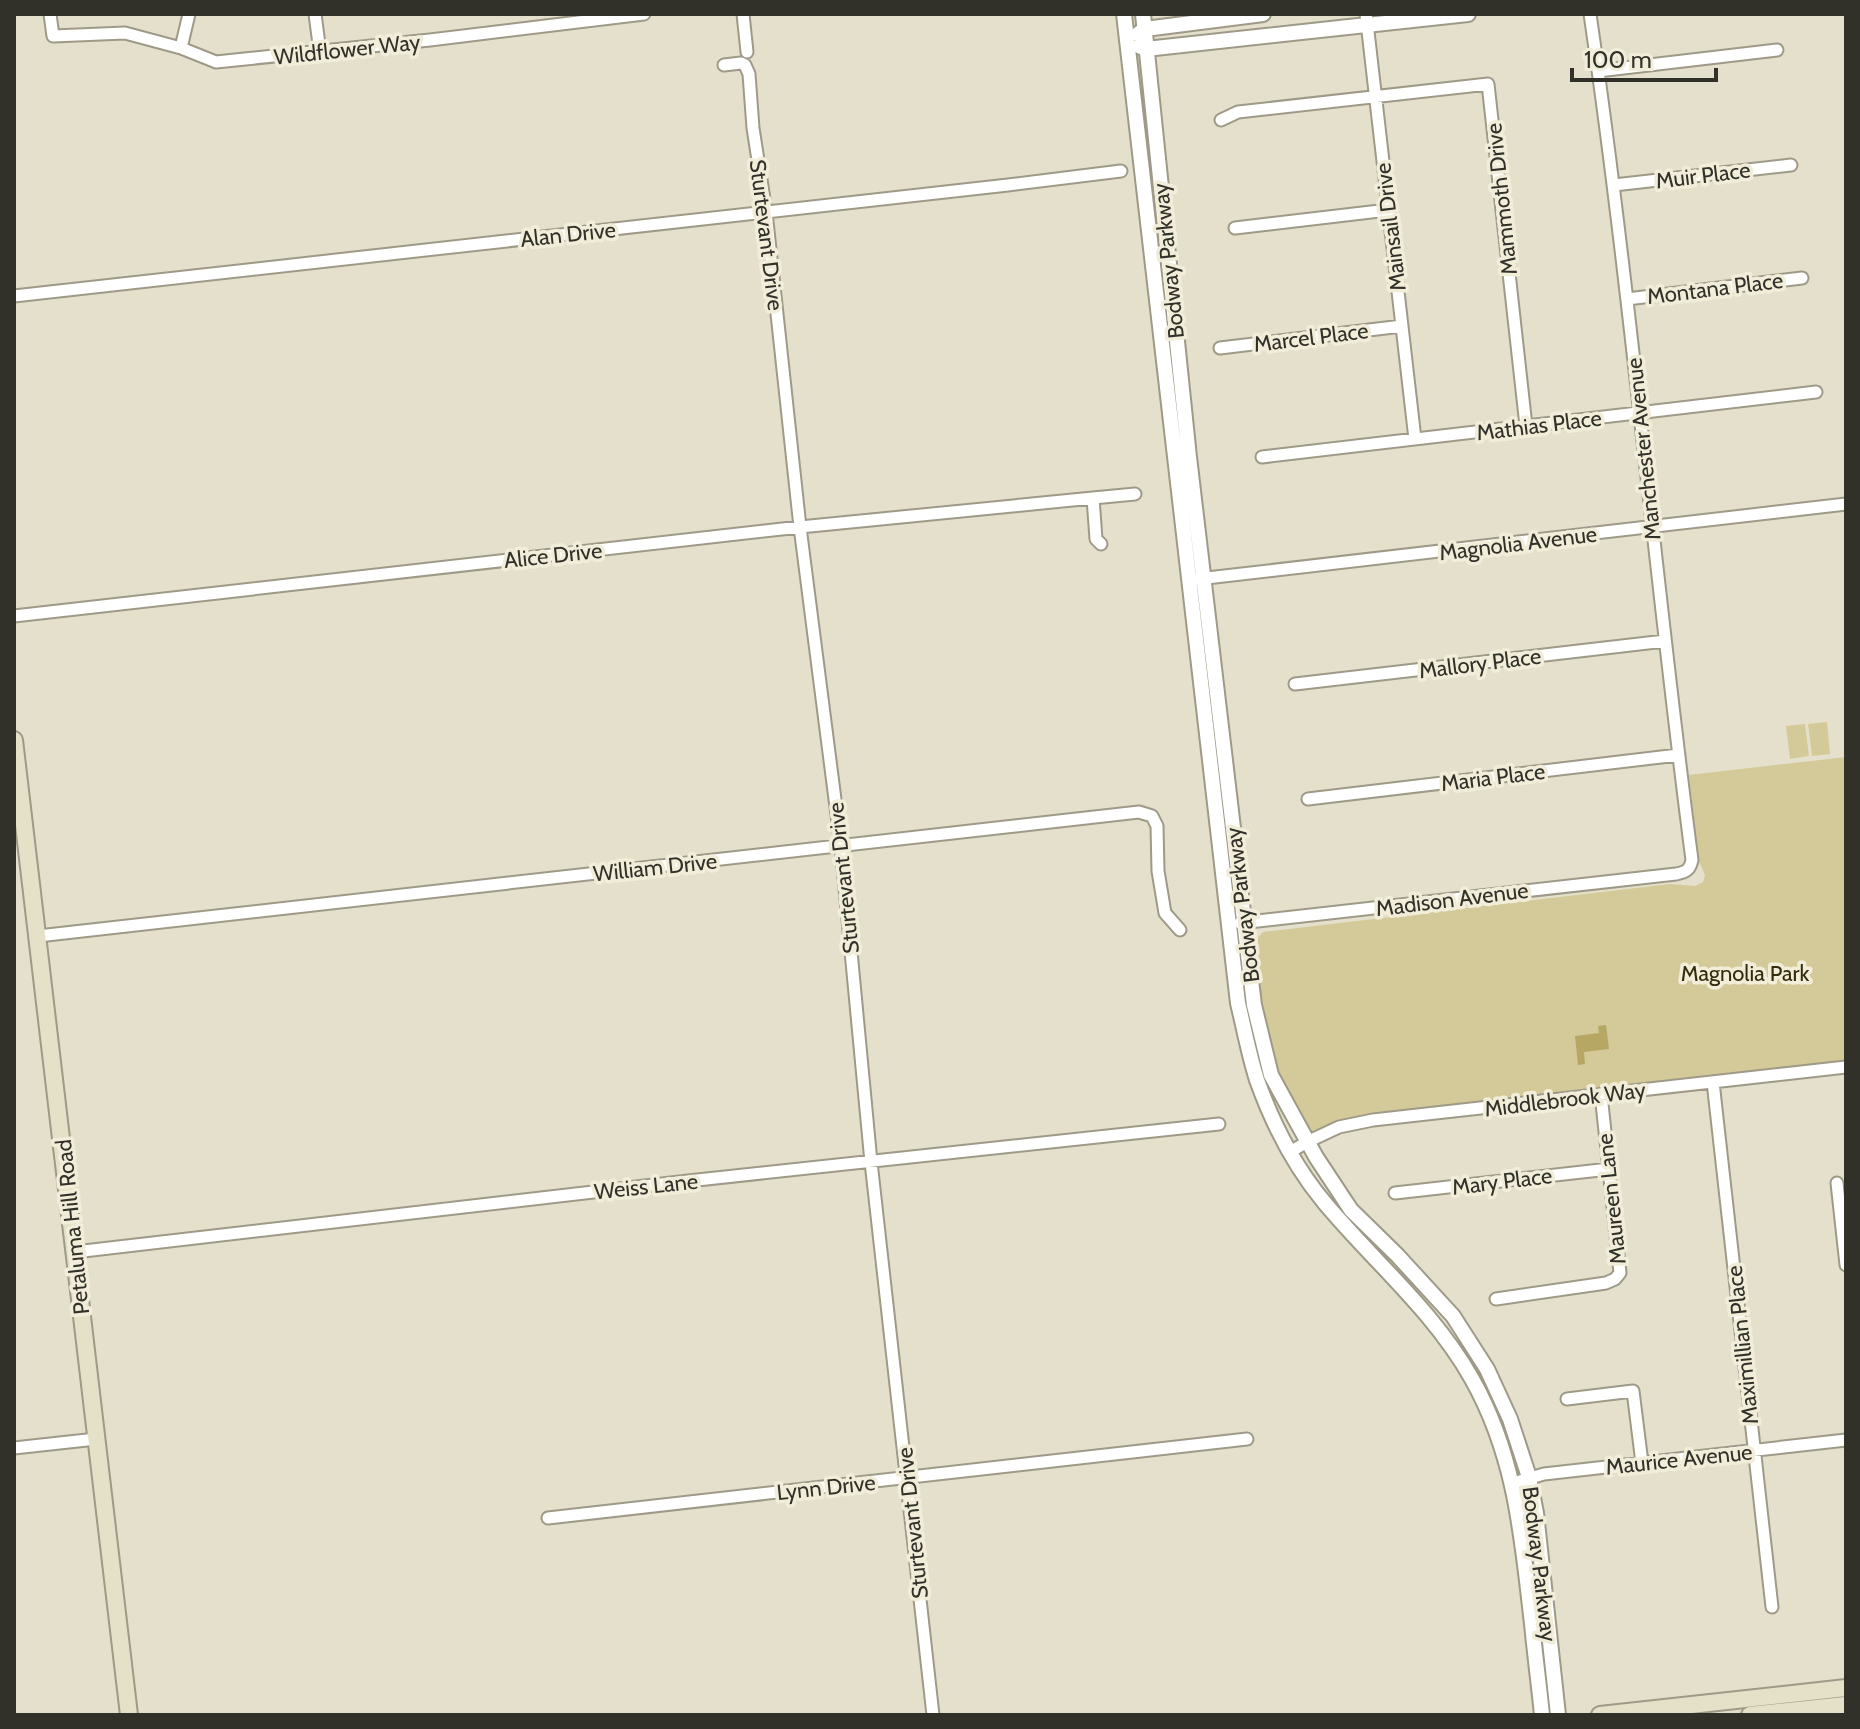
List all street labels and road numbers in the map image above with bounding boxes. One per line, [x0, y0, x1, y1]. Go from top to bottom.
street label: Wildflower Way [272, 28, 422, 71]
street label: Mammoth Drive [1480, 122, 1523, 276]
street label: Muir Place [1654, 156, 1752, 195]
street label: Sturtevant Drive [744, 158, 789, 312]
street label: Mainsail Drive [1369, 161, 1412, 293]
street label: Bodway Parkway [1147, 182, 1190, 340]
street label: Alan Drive [519, 216, 617, 253]
street label: Montana Place [1645, 267, 1785, 310]
street label: Marcel Place [1252, 317, 1370, 358]
street label: Manchester Avenue [1620, 356, 1666, 541]
street label: Mathias Place [1475, 404, 1603, 447]
street label: Magnolia Avenue [1438, 520, 1599, 567]
street label: Alice Drive [503, 537, 604, 574]
street label: Mallory Place [1417, 643, 1543, 684]
street label: Maria Place [1439, 758, 1547, 797]
street label: Sturtevant Drive [822, 801, 865, 955]
street label: Bodway Parkway [1220, 826, 1265, 984]
street label: William Drive [592, 848, 718, 887]
street label: Madison Avenue [1374, 877, 1530, 922]
street label: Middlebrook Way [1483, 1076, 1647, 1123]
street label: Maureen Lane [1591, 1132, 1632, 1266]
street label: Petaluma Hill Road [50, 1138, 95, 1316]
street label: Mary Place [1450, 1162, 1554, 1201]
street label: Weiss Lane [593, 1168, 699, 1205]
street label: Maximillian Place [1721, 1264, 1764, 1426]
street label: Maurice Avenue [1604, 1438, 1754, 1481]
street label: Sturtevant Drive [891, 1446, 934, 1600]
street label: Lynn Drive [775, 1469, 877, 1506]
street label: Bodway Parkway [1517, 1485, 1562, 1643]

